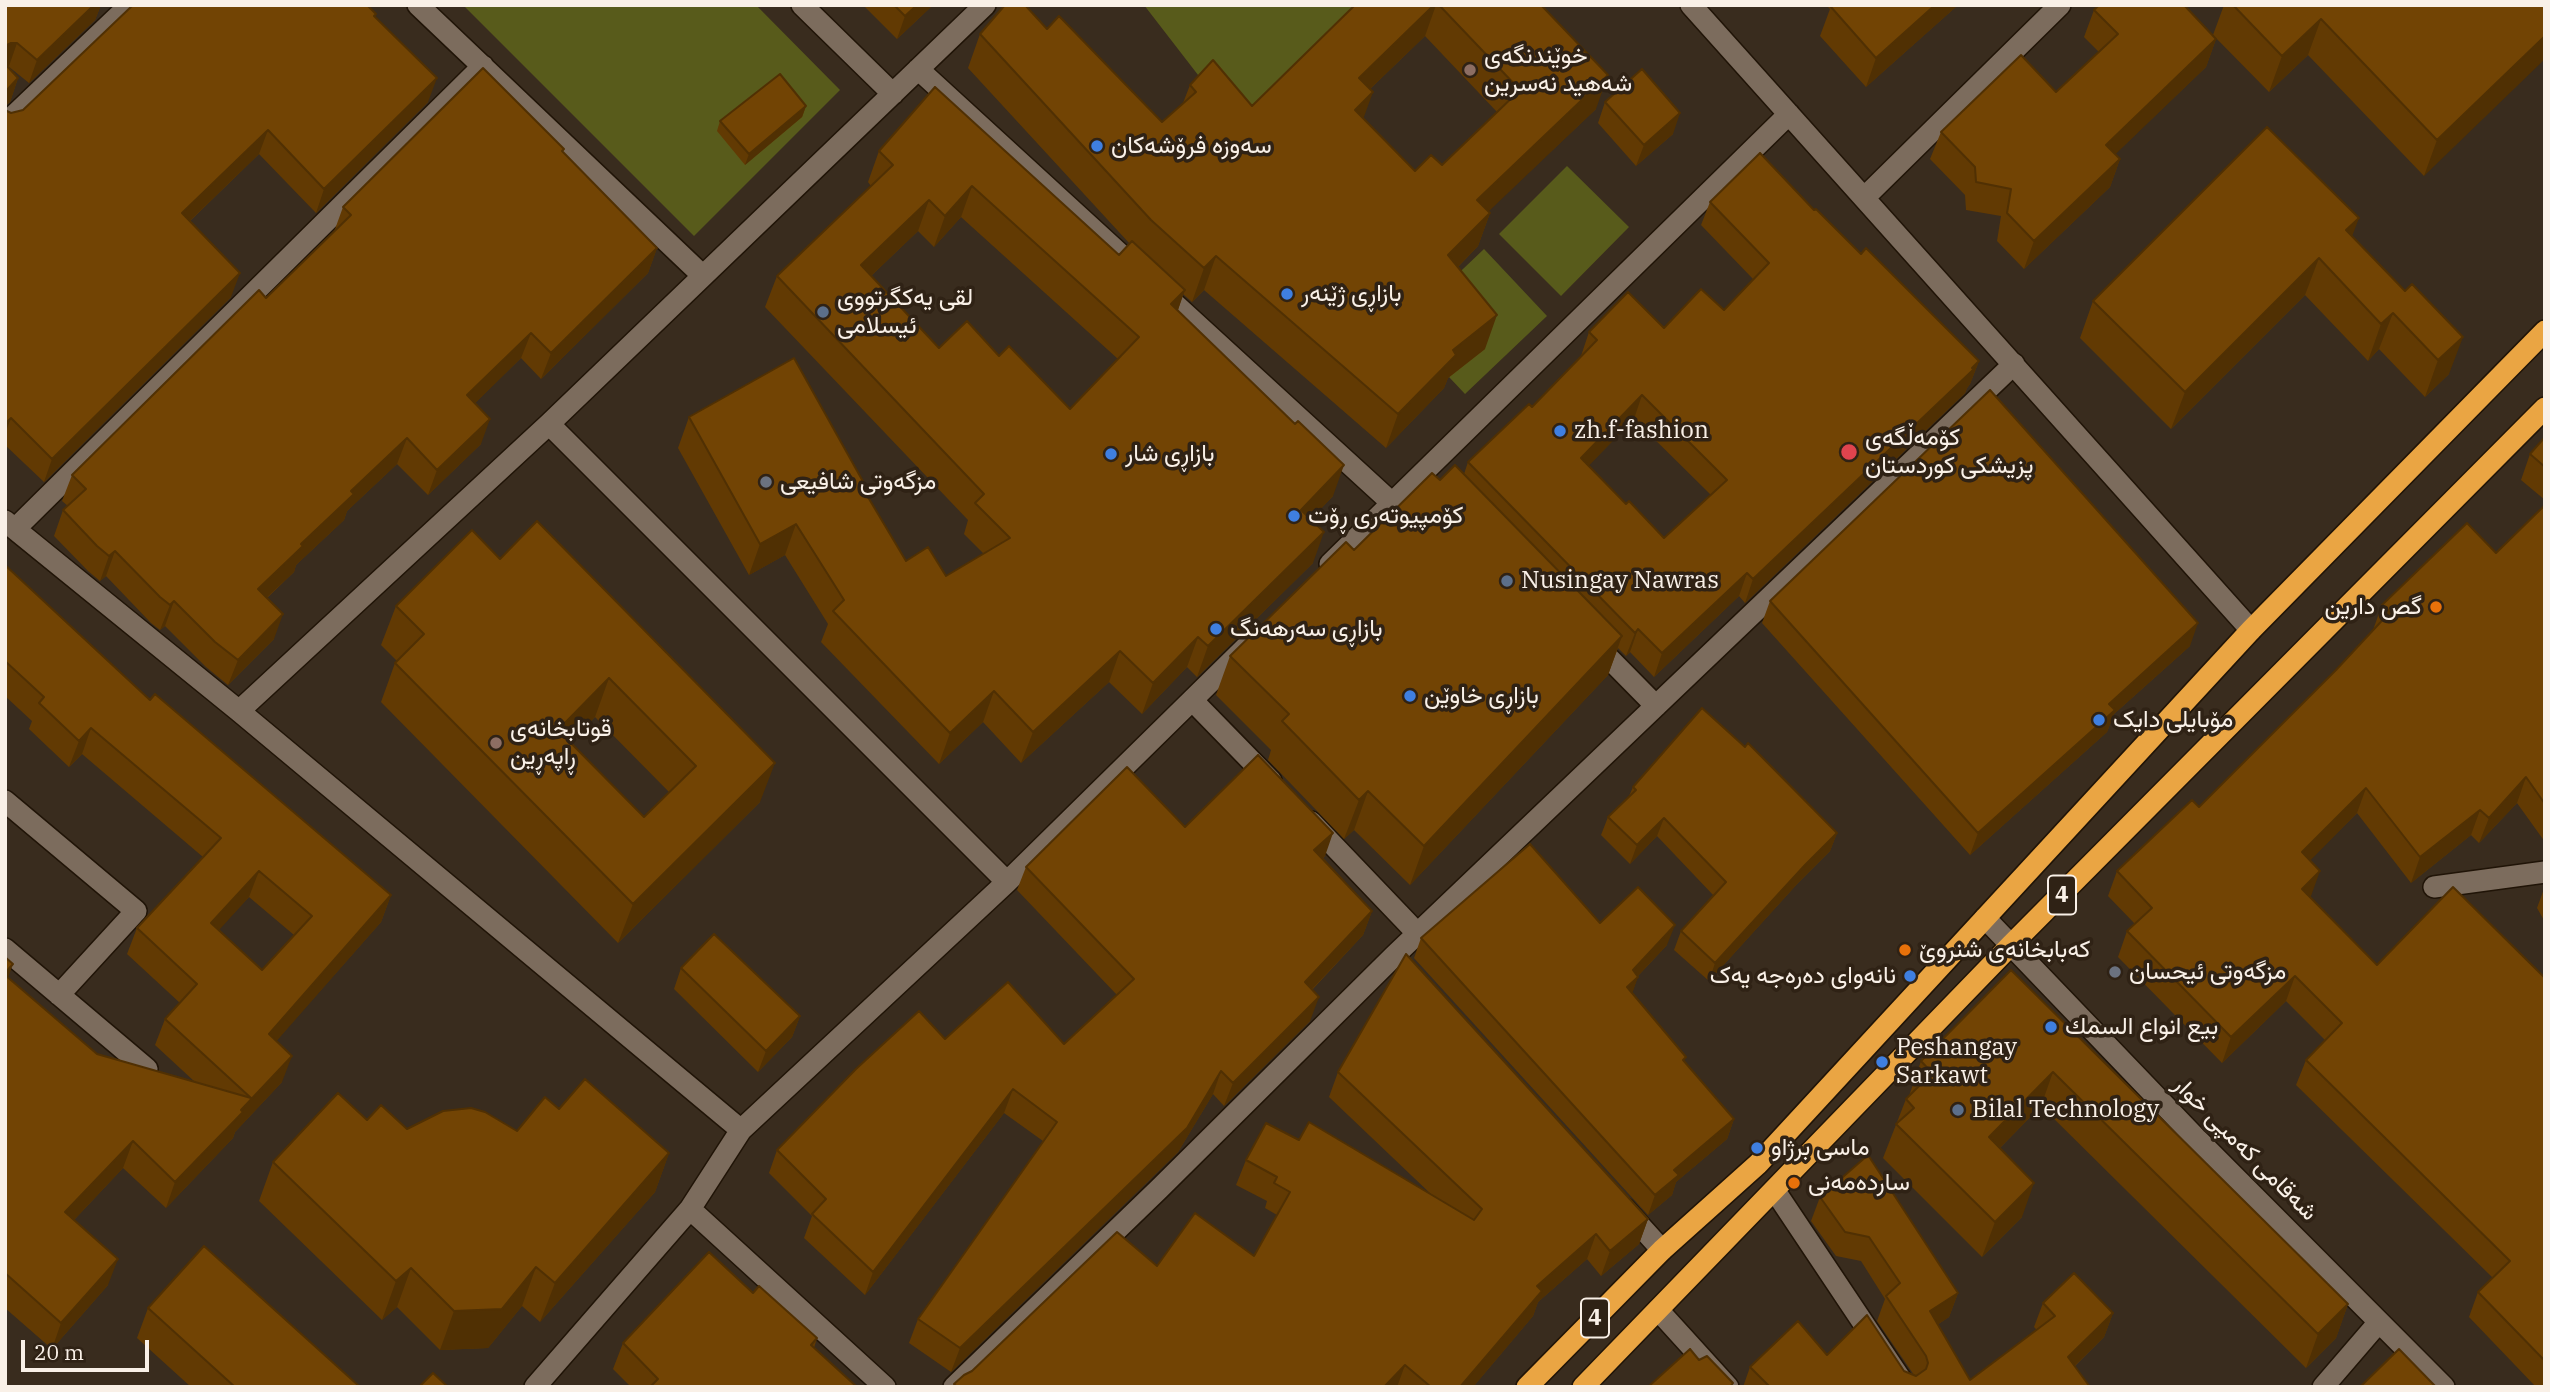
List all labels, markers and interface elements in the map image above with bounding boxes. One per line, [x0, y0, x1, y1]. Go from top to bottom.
place label: خوێندنگەی شەهید نەسرین [1484, 42, 1632, 98]
marker: خوێندنگەی شەهید نەسرین [1462, 62, 1478, 78]
place label: سەوزە فرۆشەکان [1111, 132, 1272, 160]
marker: سەوزە فرۆشەکان [1089, 138, 1105, 154]
place label: بازاڕی ژێنەر [1301, 280, 1402, 308]
place label: لقی یەکگرتووی ئیسلامی [837, 284, 973, 340]
marker: بازاڕی ژێنەر [1279, 286, 1295, 302]
marker: لقی یەکگرتووی ئیسلامی [815, 304, 831, 320]
place label: zh.f-fashion [1574, 417, 1709, 445]
marker: zh.f-fashion [1552, 423, 1568, 439]
place label: كۆمەڵگەی پزیشكی كوردستان [1865, 424, 2033, 480]
place label: بازاڕی شار [1125, 440, 1215, 468]
marker: كۆمەڵگەی پزیشكی كوردستان [1839, 442, 1859, 462]
marker: بازاڕی شار [1103, 446, 1119, 462]
place label: مزگەوتی شافیعی [780, 468, 936, 496]
marker: مزگەوتی شافیعی [758, 474, 774, 490]
place label: کۆمپیوتەری ڕۆت [1308, 502, 1463, 530]
marker: کۆمپیوتەری ڕۆت [1286, 508, 1302, 524]
place label: Nusingay Nawras [1521, 567, 1719, 595]
marker: Nusingay Nawras [1499, 573, 1515, 589]
place label: گص دارین [2324, 593, 2422, 621]
marker: گص دارین [2428, 599, 2444, 615]
place label: بازاڕی سەرهەنگ [1230, 615, 1382, 643]
marker: بازاڕی سەرهەنگ [1208, 621, 1224, 637]
place label: بازاڕی خاوێن [1424, 682, 1539, 710]
marker: بازاڕی خاوێن [1402, 688, 1418, 704]
place label: مۆبایلی دایک [2113, 706, 2233, 734]
marker: مۆبایلی دایک [2091, 712, 2107, 728]
place label: قوتابخانەی ڕاپەڕین [510, 715, 612, 771]
marker: قوتابخانەی ڕاپەڕین [488, 735, 504, 751]
road number: 4 [2048, 876, 2076, 914]
place label: کەبابخانەی شنروێ [1919, 936, 2090, 964]
marker: کەبابخانەی شنروێ [1897, 942, 1913, 958]
place label: مزگەوتی ئیحسان [2129, 958, 2286, 986]
place label: نانەوای دەرەجە یەک [1710, 962, 1896, 990]
marker: مزگەوتی ئیحسان [2107, 964, 2123, 980]
marker: نانەوای دەرەجە یەک [1902, 968, 1918, 984]
place label: بيع انواع السمك [2065, 1013, 2218, 1041]
marker: بيع انواع السمك [2043, 1019, 2059, 1035]
place label: Peshangay Sarkawt [1896, 1034, 2017, 1090]
marker: Peshangay Sarkawt [1874, 1054, 1890, 1070]
street label: شەقامی کەمپی خوار [2167, 1071, 2323, 1227]
place label: Bilal Technology [1972, 1096, 2159, 1124]
marker: Bilal Technology [1950, 1102, 1966, 1118]
place label: ماسی برژاو [1771, 1134, 1870, 1162]
marker: ماسی برژاو [1749, 1140, 1765, 1156]
place label: ساردەمەنی [1808, 1169, 1910, 1197]
marker: ساردەمەنی [1786, 1175, 1802, 1191]
road number: 4 [1581, 1298, 1609, 1338]
scale bar [24, 1326, 152, 1370]
text: 20 m [34, 1338, 84, 1366]

